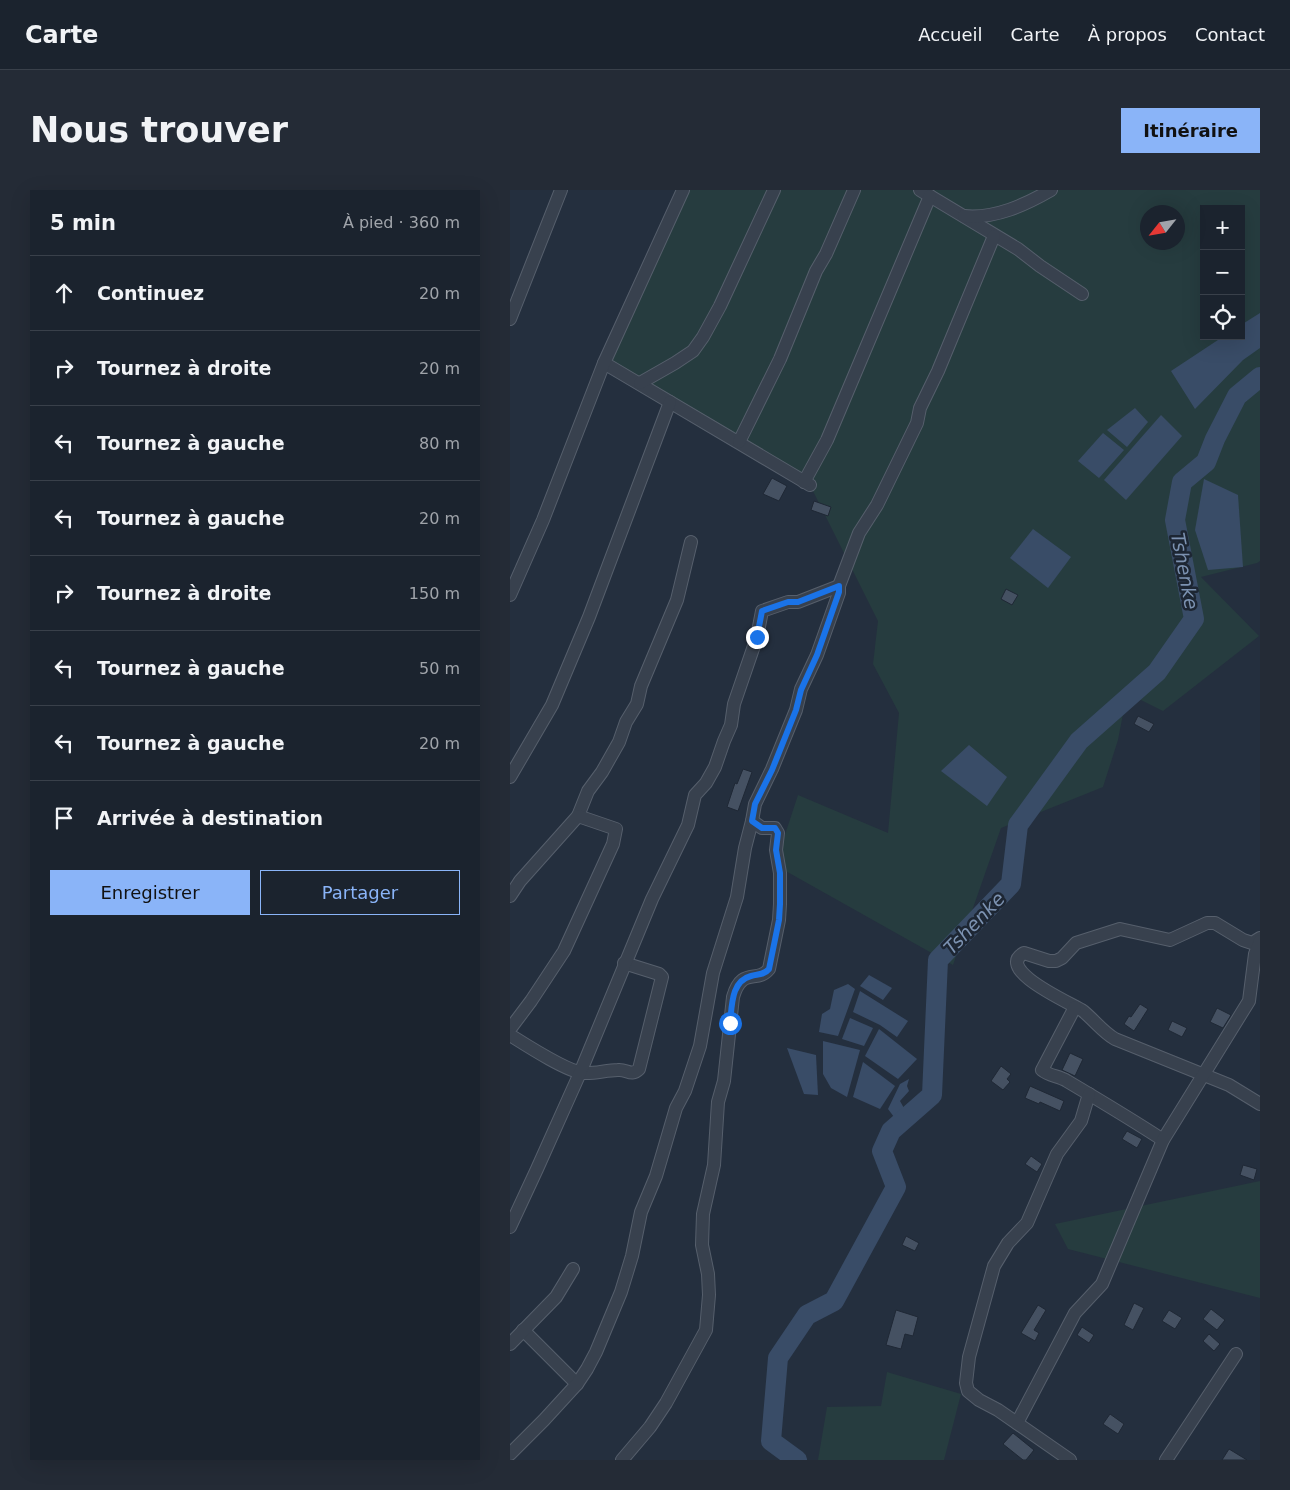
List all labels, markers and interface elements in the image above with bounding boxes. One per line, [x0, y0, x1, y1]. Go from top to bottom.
text: Carte [25, 21, 98, 49]
text: Accueil [918, 24, 983, 45]
text: Carte [1011, 24, 1060, 45]
text: À propos [1088, 24, 1167, 45]
text: Contact [1195, 24, 1265, 45]
button: Itinéraire [1121, 108, 1260, 153]
text: Nous trouver [30, 110, 288, 150]
north arrow [1140, 205, 1185, 250]
map controls [1200, 205, 1245, 340]
button: + [1200, 205, 1245, 250]
text: 5 min [50, 211, 116, 235]
text: À pied · 360 m [343, 213, 460, 232]
button: − [1200, 250, 1245, 295]
icon: ahead [50, 279, 78, 307]
text: Continuez [97, 282, 204, 304]
text: 20 m [419, 284, 460, 303]
button: locate [1200, 295, 1245, 340]
icon: right [50, 354, 78, 382]
text: Tournez à droite [97, 357, 271, 379]
text: 20 m [419, 359, 460, 378]
icon: left [50, 429, 78, 457]
text: Tournez à gauche [97, 432, 285, 454]
text: 80 m [419, 434, 460, 453]
icon: left [50, 504, 78, 532]
text: Tournez à gauche [97, 507, 285, 529]
text: 20 m [419, 509, 460, 528]
water label: Tshenke [1167, 531, 1203, 611]
icon: right [50, 579, 78, 607]
text: Tournez à droite [97, 582, 271, 604]
text: 150 m [409, 584, 460, 603]
route end [746, 626, 769, 649]
icon: left [50, 654, 78, 682]
text: Tournez à gauche [97, 657, 285, 679]
text: 50 m [419, 659, 460, 678]
icon: left [50, 729, 78, 757]
text: Tournez à gauche [97, 732, 285, 754]
text: 20 m [419, 734, 460, 753]
icon: arrive [50, 804, 78, 832]
text: Arrivée à destination [97, 807, 323, 829]
button: Enregistrer [50, 870, 250, 915]
button: Partager [260, 870, 460, 915]
water label: Tshenke [939, 887, 1009, 959]
route start [719, 1012, 742, 1035]

